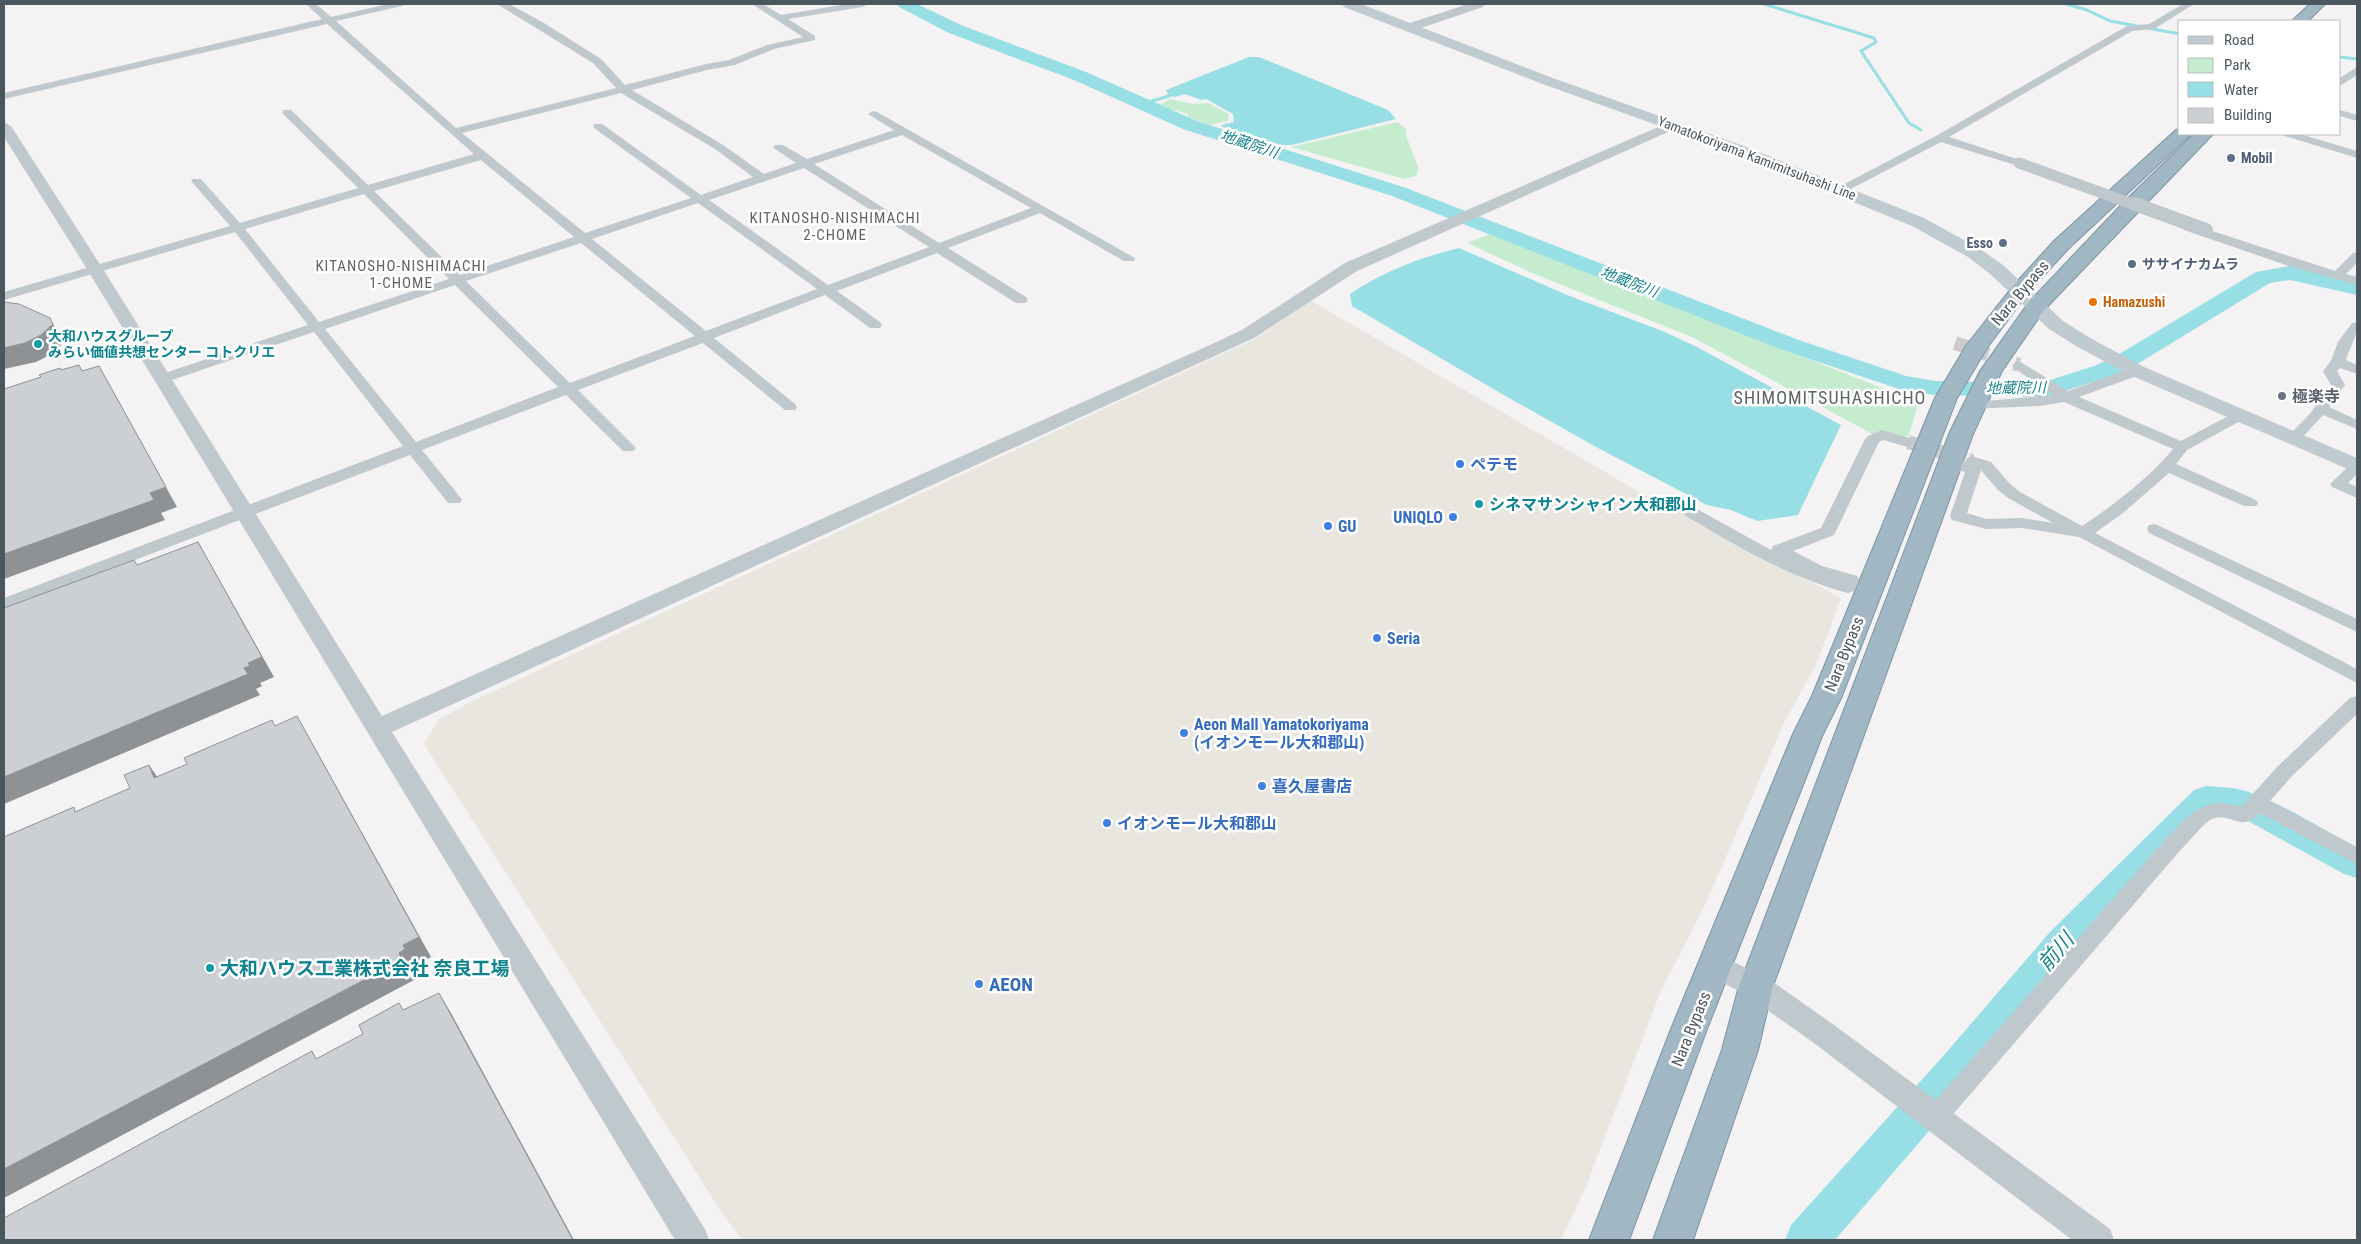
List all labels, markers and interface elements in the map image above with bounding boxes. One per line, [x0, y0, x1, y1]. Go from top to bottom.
legend [2178, 20, 2341, 135]
text: Road [2224, 31, 2254, 49]
text: Park [2224, 56, 2251, 74]
text: Water [2224, 81, 2259, 99]
text: Building [2224, 106, 2272, 124]
street label: Yamatokoriyama Kamimitsuhashi Line [1656, 113, 1859, 203]
water label: 地蔵院川 [1218, 126, 1282, 162]
place label: Mobil [2241, 150, 2273, 166]
marker: Mobil [2225, 152, 2237, 164]
district label: KITANOSHO-NISHIMACHI 2-CHOME [749, 209, 921, 244]
place label: Esso [1966, 235, 1993, 251]
marker: Esso [1997, 237, 2009, 249]
place label: ササイナカムラ [2142, 256, 2239, 272]
district label: KITANOSHO-NISHIMACHI 1-CHOME [315, 257, 487, 292]
street label: Nara Bypass [1987, 257, 2053, 329]
marker: ササイナカムラ [2126, 258, 2138, 270]
water label: 地蔵院川 [1598, 263, 1662, 302]
place label: Hamazushi [2103, 294, 2165, 310]
marker: Hamazushi [2087, 296, 2099, 308]
place label: 大和ハウスグループ みらい価値共想センター コトクリエ [48, 328, 275, 360]
marker: 大和ハウスグループ みらい価値共想センター コトクリエ [32, 338, 44, 350]
water label: 地蔵院川 [1986, 378, 2048, 398]
district label: SHIMOMITSUHASHICHO [1734, 387, 1926, 408]
place label: 極楽寺 [2292, 387, 2340, 406]
marker: 極楽寺 [2276, 390, 2288, 402]
place label: ペテモ [1470, 455, 1518, 474]
marker: ペテモ [1454, 458, 1466, 470]
place label: シネマサンシャイン大和郡山 [1489, 495, 1697, 514]
marker: シネマサンシャイン大和郡山 [1473, 498, 1485, 510]
place label: UNIQLO [1393, 508, 1443, 527]
marker: UNIQLO [1447, 511, 1459, 523]
place label: GU [1338, 517, 1357, 536]
marker: GU [1322, 520, 1334, 532]
street label: Nara Bypass [1820, 614, 1868, 694]
place label: Seria [1387, 629, 1421, 648]
marker: Seria [1371, 632, 1383, 644]
place label: Aeon Mall Yamatokoriyama (イオンモール大和郡山) [1194, 715, 1369, 752]
marker: Aeon Mall Yamatokoriyama (イオンモール大和郡山) [1178, 727, 1190, 739]
place label: 喜久屋書店 [1272, 777, 1352, 796]
marker: 喜久屋書店 [1256, 780, 1268, 792]
place label: イオンモール大和郡山 [1117, 814, 1277, 833]
marker: イオンモール大和郡山 [1101, 817, 1113, 829]
water label: 前川 [2033, 927, 2080, 976]
place label: 大和ハウス工業株式会社 奈良工場 [220, 957, 509, 980]
marker: 大和ハウス工業株式会社 奈良工場 [204, 962, 216, 974]
place label: AEON [989, 973, 1033, 996]
marker: AEON [973, 978, 985, 990]
street label: Nara Bypass [1667, 989, 1715, 1069]

